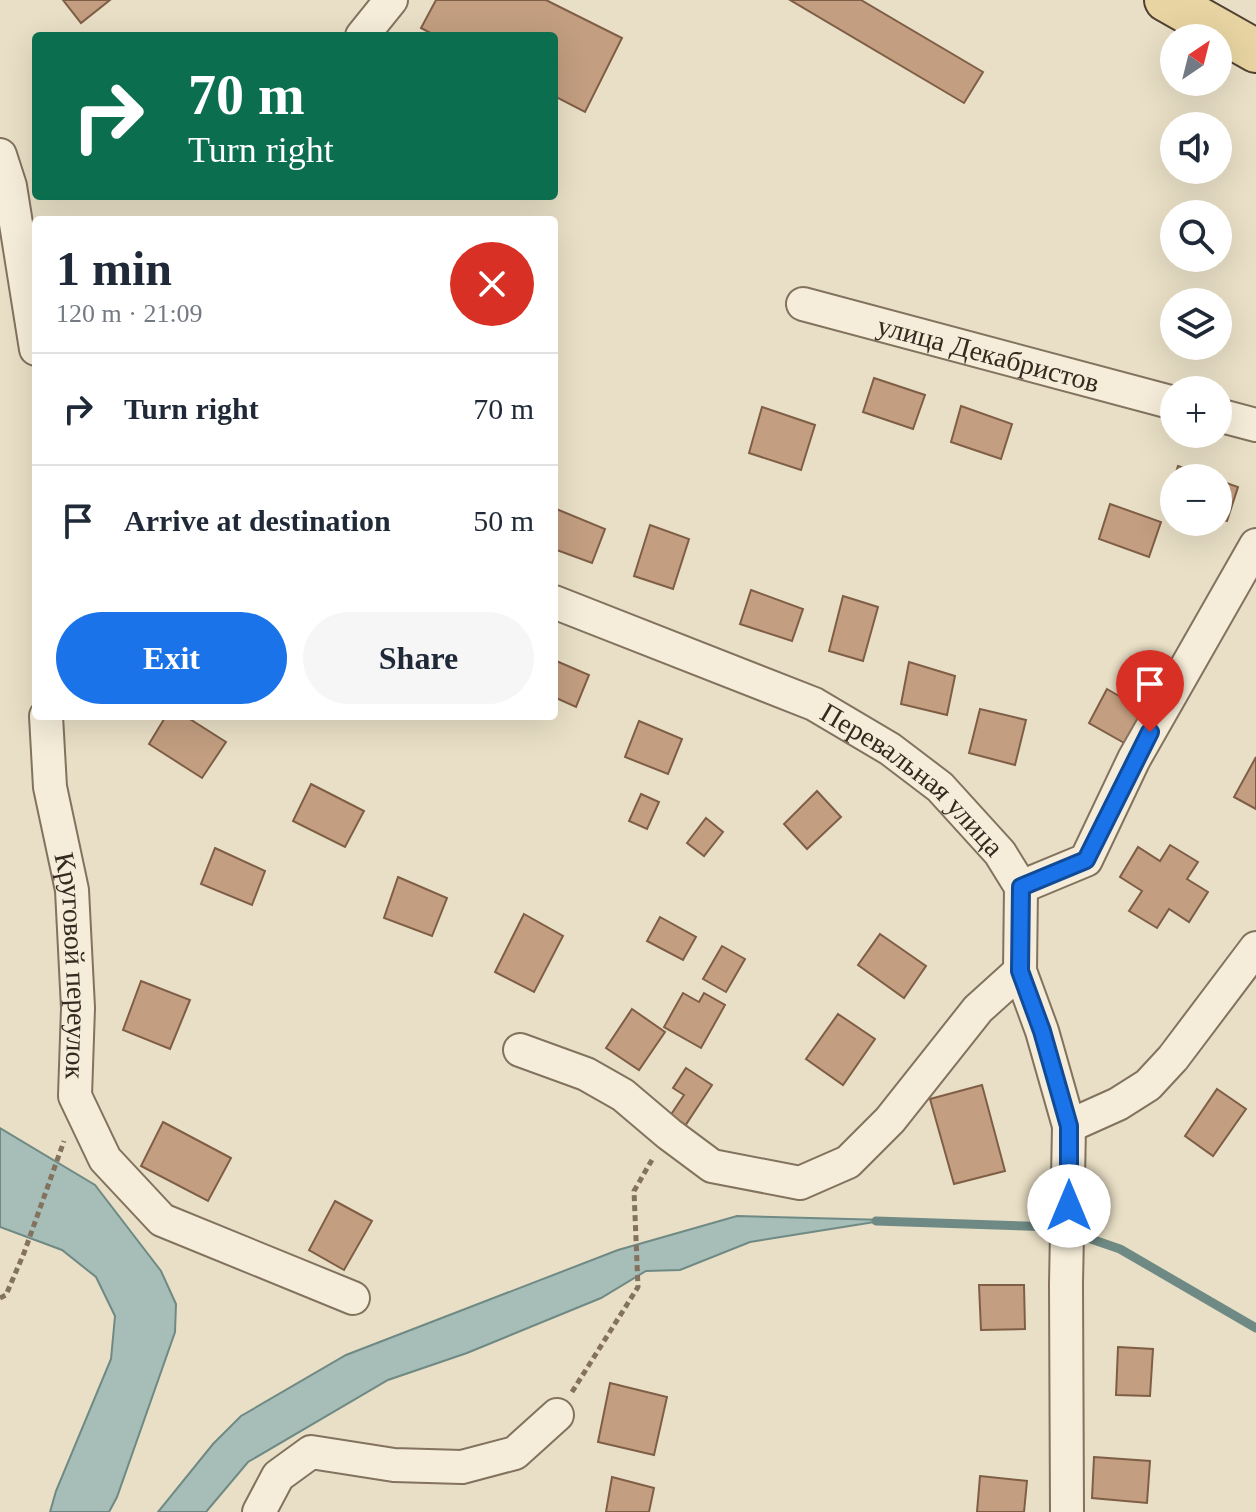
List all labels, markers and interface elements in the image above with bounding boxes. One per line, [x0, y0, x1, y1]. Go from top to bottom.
north arrow [1160, 24, 1232, 96]
map controls [1160, 24, 1232, 536]
icon: right [56, 64, 160, 168]
text: 70 m [188, 64, 305, 126]
button: sound [1160, 112, 1232, 184]
text: Turn right [188, 130, 334, 170]
button: search [1160, 200, 1232, 272]
text: 1 min [56, 242, 172, 295]
button: close [450, 242, 534, 326]
button: layers [1160, 288, 1232, 360]
text: 120 m · 21:09 [56, 299, 203, 328]
street label: улица Декабристов [874, 310, 1103, 398]
button: + [1160, 376, 1232, 448]
icon: right [56, 387, 100, 431]
text: Turn right [124, 392, 259, 425]
text: 70 m [473, 392, 534, 425]
button: − [1160, 464, 1232, 536]
icon: arrive [56, 499, 100, 543]
text: Arrive at destination [124, 504, 391, 537]
text: 50 m [473, 504, 534, 537]
button: Exit [56, 612, 287, 704]
button: Share [303, 612, 534, 704]
pin [1116, 650, 1184, 732]
icon: arrive [1128, 662, 1172, 706]
street label: Перевальная улица [815, 697, 1010, 863]
street label: Круговой переулок [48, 849, 93, 1080]
position arrow [1027, 1164, 1111, 1248]

